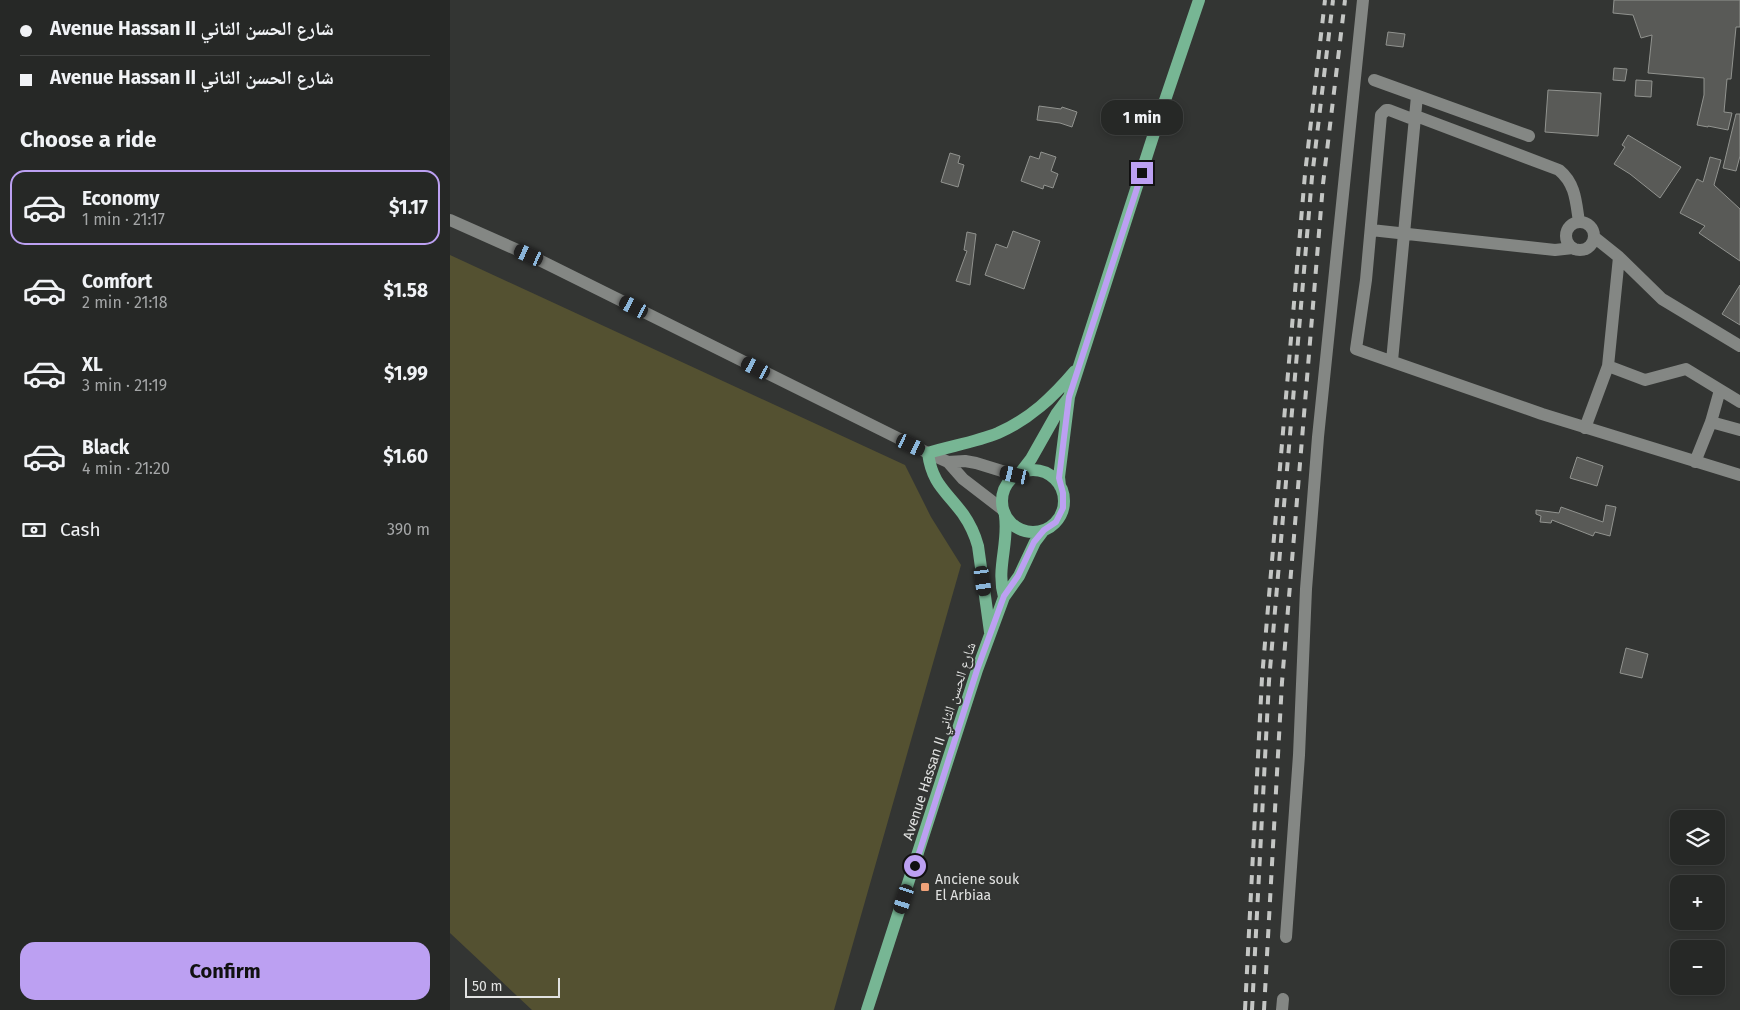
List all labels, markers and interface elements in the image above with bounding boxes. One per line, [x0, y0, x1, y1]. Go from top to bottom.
text: Avenue Hassan II شارع الحسن الثاني [50, 17, 334, 40]
text: Avenue Hassan II شارع الحسن الثاني [50, 66, 334, 89]
callout: 1 min [1101, 100, 1183, 136]
text: 1 min [1123, 108, 1161, 127]
text: Choose a ride [20, 126, 156, 153]
route end [1131, 162, 1153, 184]
icon: car [22, 185, 67, 230]
text: Economy [82, 187, 159, 210]
text: $1.17 [389, 196, 428, 219]
text: 1 min · 21:17 [82, 210, 165, 229]
car [512, 242, 545, 268]
icon: car [22, 268, 67, 313]
text: Comfort [82, 270, 152, 293]
text: $1.58 [383, 279, 428, 302]
text: 2 min · 21:18 [82, 293, 167, 312]
car [617, 294, 650, 320]
icon: car [22, 351, 67, 396]
text: XL [82, 353, 103, 376]
car [739, 355, 772, 381]
text: $1.99 [384, 362, 428, 385]
text: 3 min · 21:19 [82, 376, 167, 395]
car [894, 432, 927, 458]
icon: car [22, 434, 67, 479]
text: Black [82, 436, 129, 459]
text: $1.60 [383, 445, 428, 468]
text: 4 min · 21:20 [82, 459, 170, 478]
car [998, 464, 1031, 486]
icon: cash [20, 516, 48, 544]
text: Cash [60, 518, 101, 541]
text: 390 m [387, 520, 430, 539]
car [973, 565, 992, 597]
street label: Avenue Hassan II شارع الحسن الثاني [899, 640, 982, 843]
map controls [1670, 810, 1725, 995]
button: layers [1670, 810, 1725, 865]
route start [904, 855, 926, 877]
place label: Anciene souk El Arbiaa [935, 871, 1020, 904]
button: + [1670, 875, 1725, 930]
marker: Anciene souk El Arbiaa [919, 881, 931, 893]
car [892, 882, 915, 916]
button: − [1670, 940, 1725, 995]
button: Confirm [20, 942, 430, 1000]
scale bar [465, 975, 560, 998]
text: 50 m [472, 978, 503, 995]

